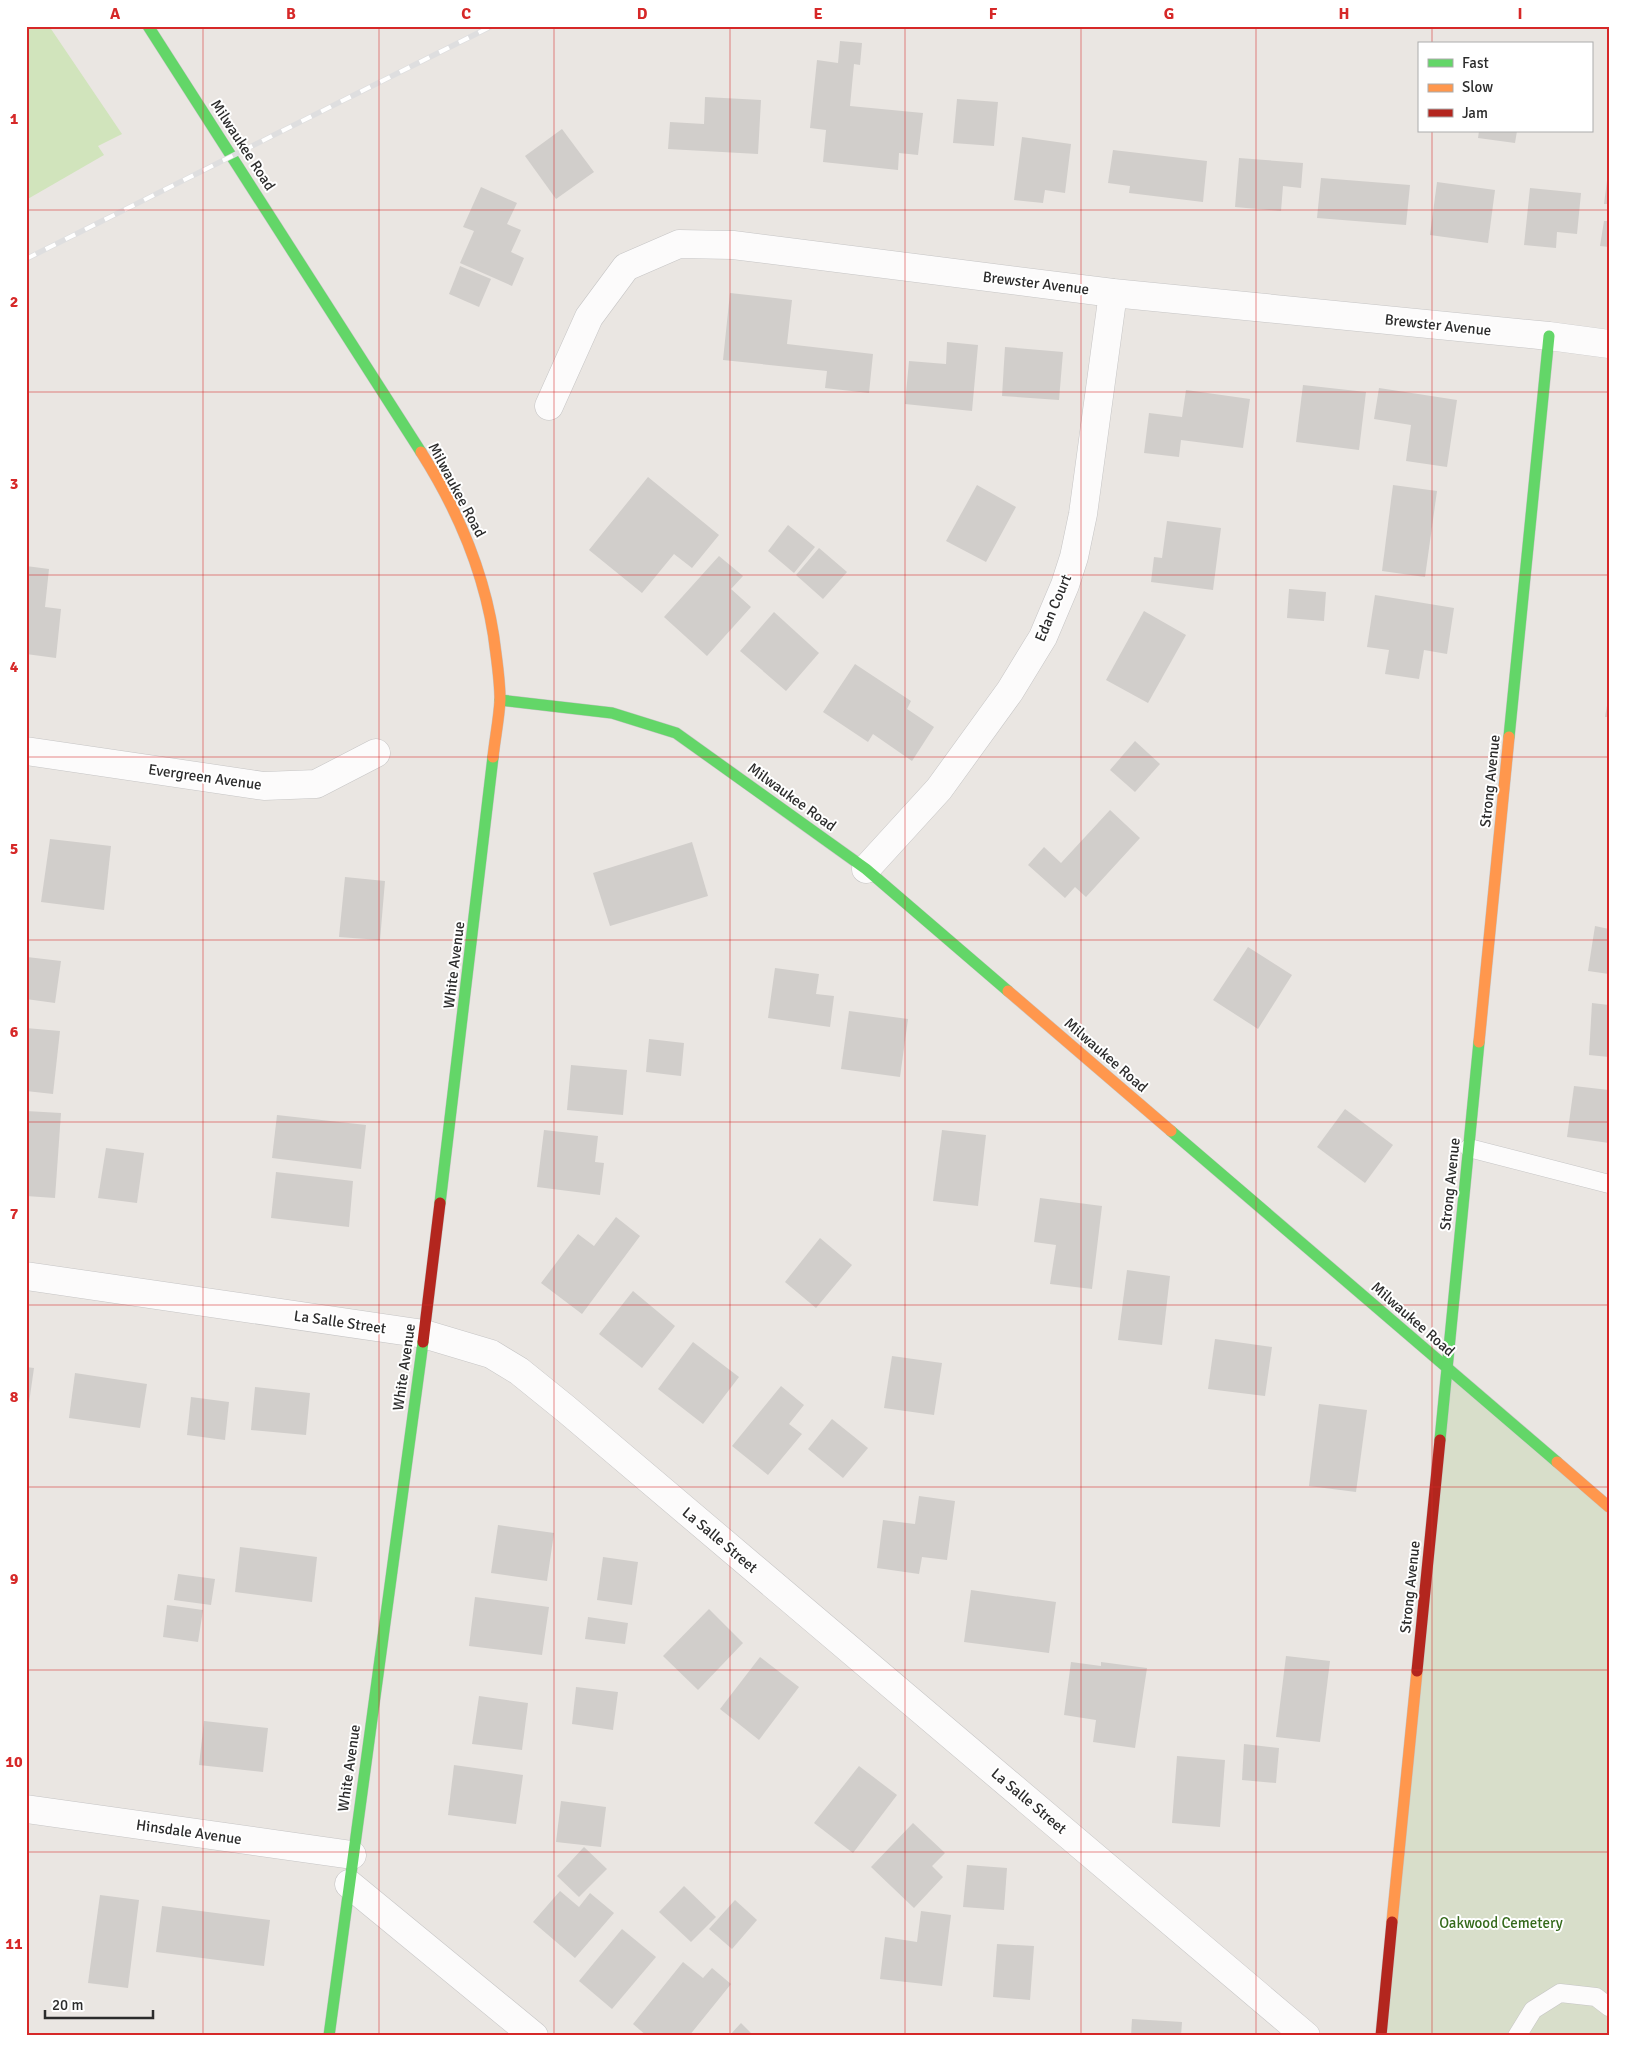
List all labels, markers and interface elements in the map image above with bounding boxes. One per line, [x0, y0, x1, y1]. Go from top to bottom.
text: A [110, 4, 121, 24]
text: B [286, 4, 296, 24]
text: C [461, 4, 471, 24]
text: D [637, 4, 648, 24]
text: E [813, 4, 823, 24]
text: F [989, 4, 998, 24]
text: G [1164, 4, 1174, 24]
text: H [1339, 4, 1349, 24]
text: I [1517, 4, 1523, 24]
legend [1418, 42, 1592, 132]
text: Fast [1462, 54, 1489, 72]
text: Slow [1462, 78, 1493, 96]
street label: Milwaukee Road [207, 96, 279, 194]
text: Jam [1462, 104, 1488, 122]
text: 1 [10, 109, 19, 129]
street label: Brewster Avenue [982, 268, 1090, 298]
text: 2 [10, 292, 18, 312]
street label: Brewster Avenue [1384, 310, 1492, 340]
street label: Milwaukee Road [424, 440, 490, 540]
text: 3 [10, 474, 18, 494]
street label: Edan Court [1031, 572, 1075, 644]
text: 4 [10, 657, 19, 677]
street label: Strong Avenue [1476, 734, 1504, 828]
street label: Milwaukee Road [744, 759, 840, 835]
street label: Evergreen Avenue [147, 760, 263, 794]
text: 5 [10, 839, 18, 859]
street label: White Avenue [440, 920, 468, 1010]
street label: Milwaukee Road [1061, 1014, 1151, 1096]
text: 6 [10, 1022, 19, 1042]
street label: Strong Avenue [1436, 1137, 1464, 1231]
text: 7 [10, 1204, 19, 1224]
street label: Milwaukee Road [1368, 1278, 1458, 1360]
street label: La Salle Street [293, 1307, 387, 1337]
street label: White Avenue [389, 1322, 419, 1412]
text: 8 [10, 1387, 19, 1407]
street label: La Salle Street [679, 1503, 761, 1577]
street label: Strong Avenue [1396, 1540, 1424, 1634]
text: 9 [10, 1569, 19, 1589]
street label: White Avenue [334, 1723, 364, 1813]
text: 10 [5, 1752, 23, 1772]
street label: La Salle Street [988, 1764, 1070, 1838]
street label: Hinsdale Avenue [135, 1816, 243, 1848]
park label: Oakwood Cemetery [1439, 1914, 1563, 1932]
text: 11 [5, 1934, 23, 1954]
scale bar [45, 1987, 152, 2019]
text: 20 m [52, 1996, 83, 2014]

